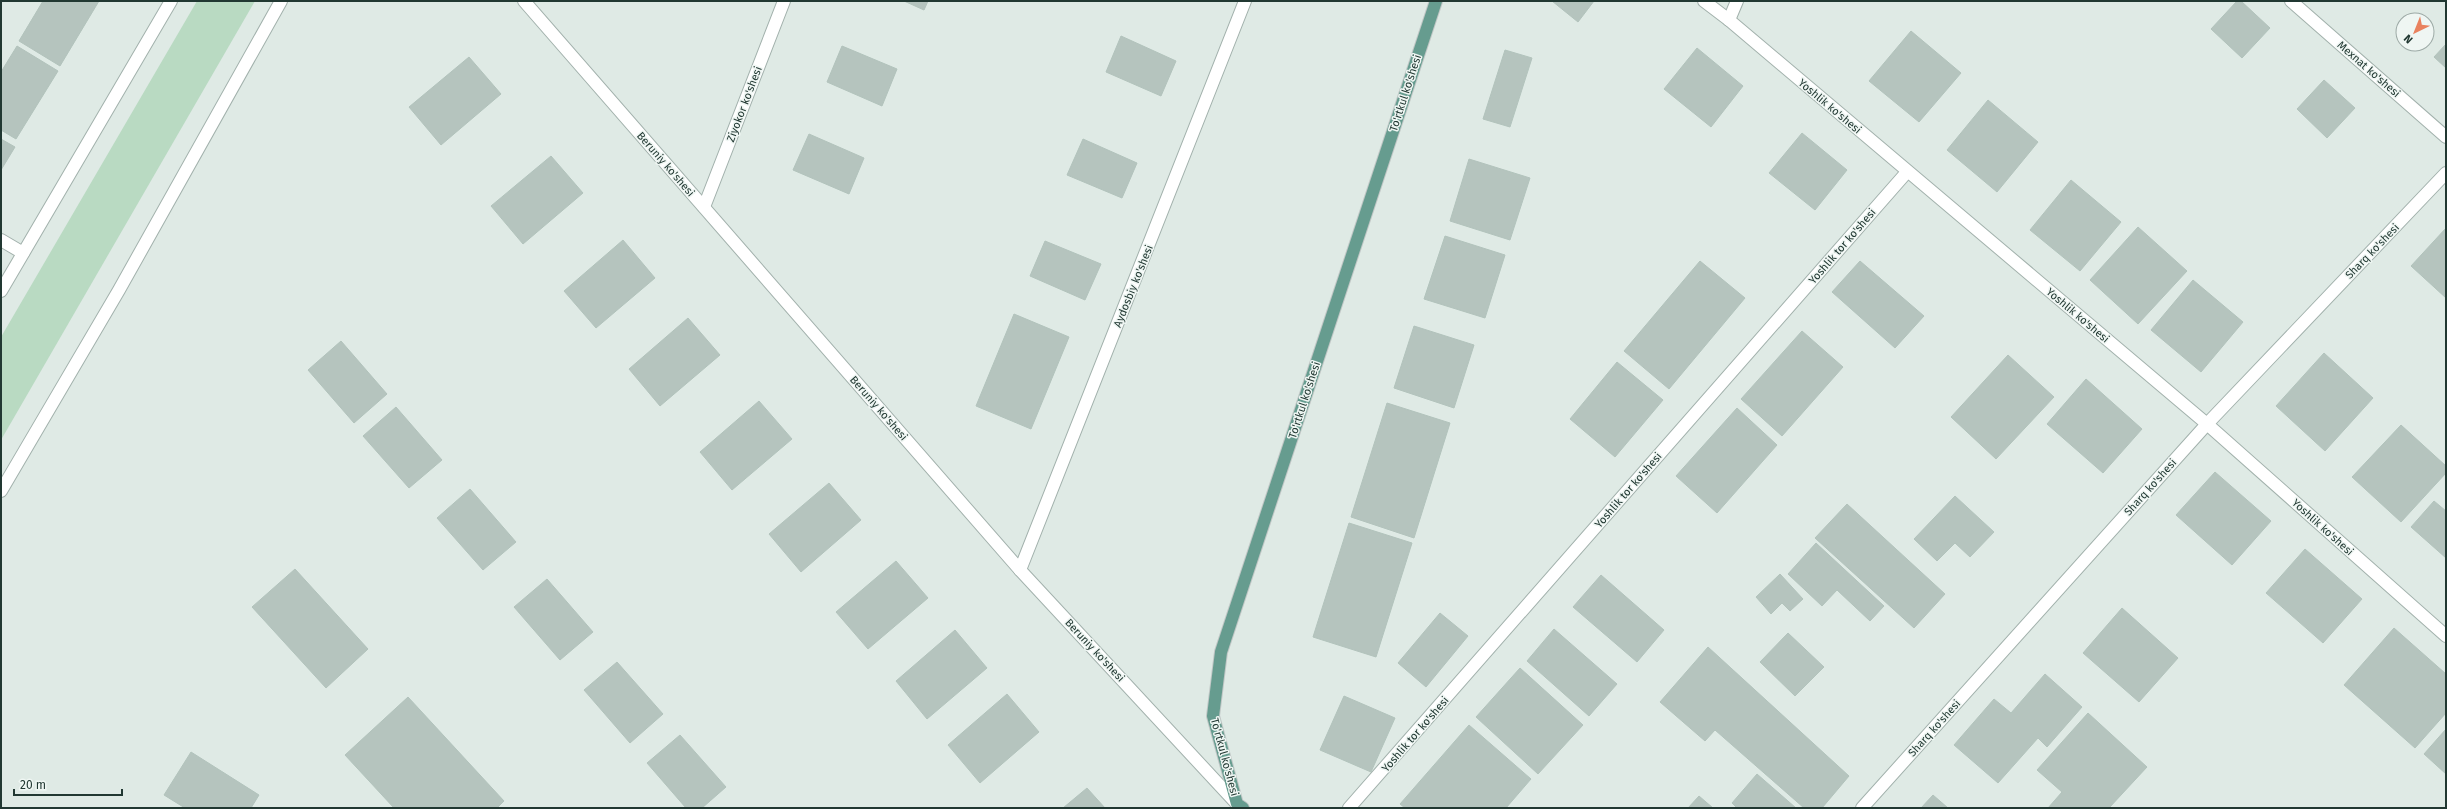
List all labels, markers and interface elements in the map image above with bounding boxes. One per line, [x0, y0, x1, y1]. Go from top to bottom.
north arrow [2395, 12, 2435, 52]
text: N [2401, 32, 2416, 46]
street label: Mexnat ko'shesi [2335, 39, 2403, 100]
street label: To'rtkul ko'shesi [1387, 53, 1424, 133]
street label: Ziyokor ko'shesi [724, 65, 765, 144]
street label: Yoshlik ko'shesi [1796, 76, 1864, 137]
street label: Beruniy ko'shesi [634, 129, 697, 199]
street label: Yoshlik tor ko'shesi [1806, 206, 1879, 287]
street label: Sharq ko'shesi [2343, 221, 2402, 282]
street label: Aydosbiy ko'shesi [1111, 243, 1156, 329]
street label: Yoshlik ko'shesi [2044, 285, 2112, 346]
street label: To'rtkul ko'shesi [1286, 360, 1323, 440]
street label: Beruniy ko'shesi [847, 373, 910, 443]
street label: Yoshlik tor ko'shesi [1592, 450, 1665, 531]
street label: Sharq ko'shesi [2122, 456, 2179, 518]
street label: Yoshlik ko'shesi [2289, 496, 2356, 558]
street label: Beruniy ko'shesi [1062, 616, 1127, 684]
street label: Yoshlik tor ko'shesi [1379, 694, 1452, 775]
street label: Sharq ko'shesi [1906, 697, 1963, 759]
street label: To'rtkul ko'shesi [1208, 717, 1241, 797]
scale bar [14, 771, 122, 797]
text: 20 m [20, 778, 46, 792]

